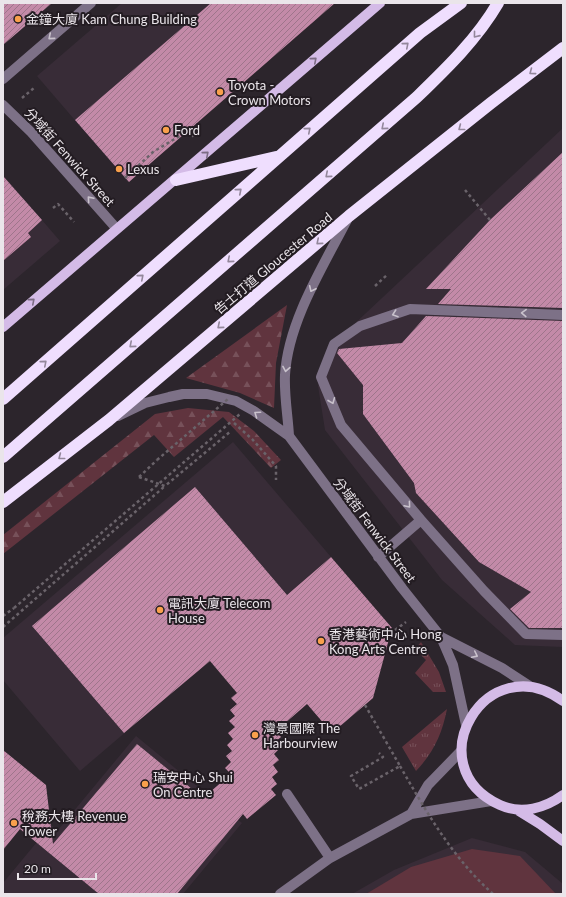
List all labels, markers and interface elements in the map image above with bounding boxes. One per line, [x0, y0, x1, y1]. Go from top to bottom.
place label: 金鐘大廈 Kam Chung Building [26, 11, 197, 27]
marker: 金鐘大廈 Kam Chung Building [13, 14, 23, 24]
one-way arrow [474, 31, 481, 38]
one-way arrow [48, 33, 55, 40]
one-way arrow [401, 42, 409, 49]
one-way arrow [310, 58, 317, 65]
one-way arrow [529, 67, 536, 75]
place label: Toyota - Crown Motors [228, 77, 311, 108]
marker: Toyota - Crown Motors [215, 87, 225, 97]
street label: 分域街 Fenwick Street [22, 104, 119, 210]
place label: Ford [174, 122, 200, 138]
one-way arrow [381, 122, 389, 129]
one-way arrow [458, 123, 465, 130]
marker: Ford [161, 125, 171, 135]
one-way arrow [304, 128, 311, 135]
one-way arrow [201, 152, 208, 159]
place label: Lexus [127, 161, 160, 177]
marker: Lexus [114, 164, 124, 174]
one-way arrow [326, 170, 333, 177]
one-way arrow [234, 188, 242, 196]
one-way arrow [88, 197, 95, 204]
street label: 告士打道 Gloucester Road [211, 209, 335, 317]
one-way arrow [317, 237, 324, 244]
one-way arrow [227, 255, 235, 263]
one-way arrow [137, 275, 144, 282]
one-way arrow [309, 284, 317, 292]
one-way arrow [28, 299, 35, 306]
one-way arrow [392, 309, 399, 318]
one-way arrow [521, 309, 527, 318]
one-way arrow [217, 321, 225, 328]
one-way arrow [129, 340, 136, 347]
one-way arrow [39, 360, 47, 368]
one-way arrow [282, 366, 291, 373]
one-way arrow [327, 398, 335, 405]
one-way arrow [255, 412, 262, 419]
one-way arrow [58, 452, 65, 459]
street label: 分域街 Fenwick Street [330, 475, 420, 586]
one-way arrow [404, 500, 411, 507]
place label: 電訊大廈 Telecom House [168, 595, 270, 626]
marker: 電訊大廈 Telecom House [155, 605, 165, 615]
place label: 香港藝術中心 Hong Kong Arts Centre [329, 626, 442, 657]
marker: 香港藝術中心 Hong Kong Arts Centre [316, 636, 326, 646]
one-way arrow [471, 650, 479, 658]
place label: 灣景國際 The Harbourview [263, 720, 340, 751]
marker: 灣景國際 The Harbourview [250, 730, 260, 740]
place label: 瑞安中心 Shui On Centre [153, 769, 233, 800]
marker: 瑞安中心 Shui On Centre [140, 779, 150, 789]
place label: 稅務大樓 Revenue Tower [22, 808, 127, 839]
marker: 稅務大樓 Revenue Tower [9, 818, 19, 828]
scale bar [18, 855, 96, 881]
text: 20 m [24, 861, 51, 876]

